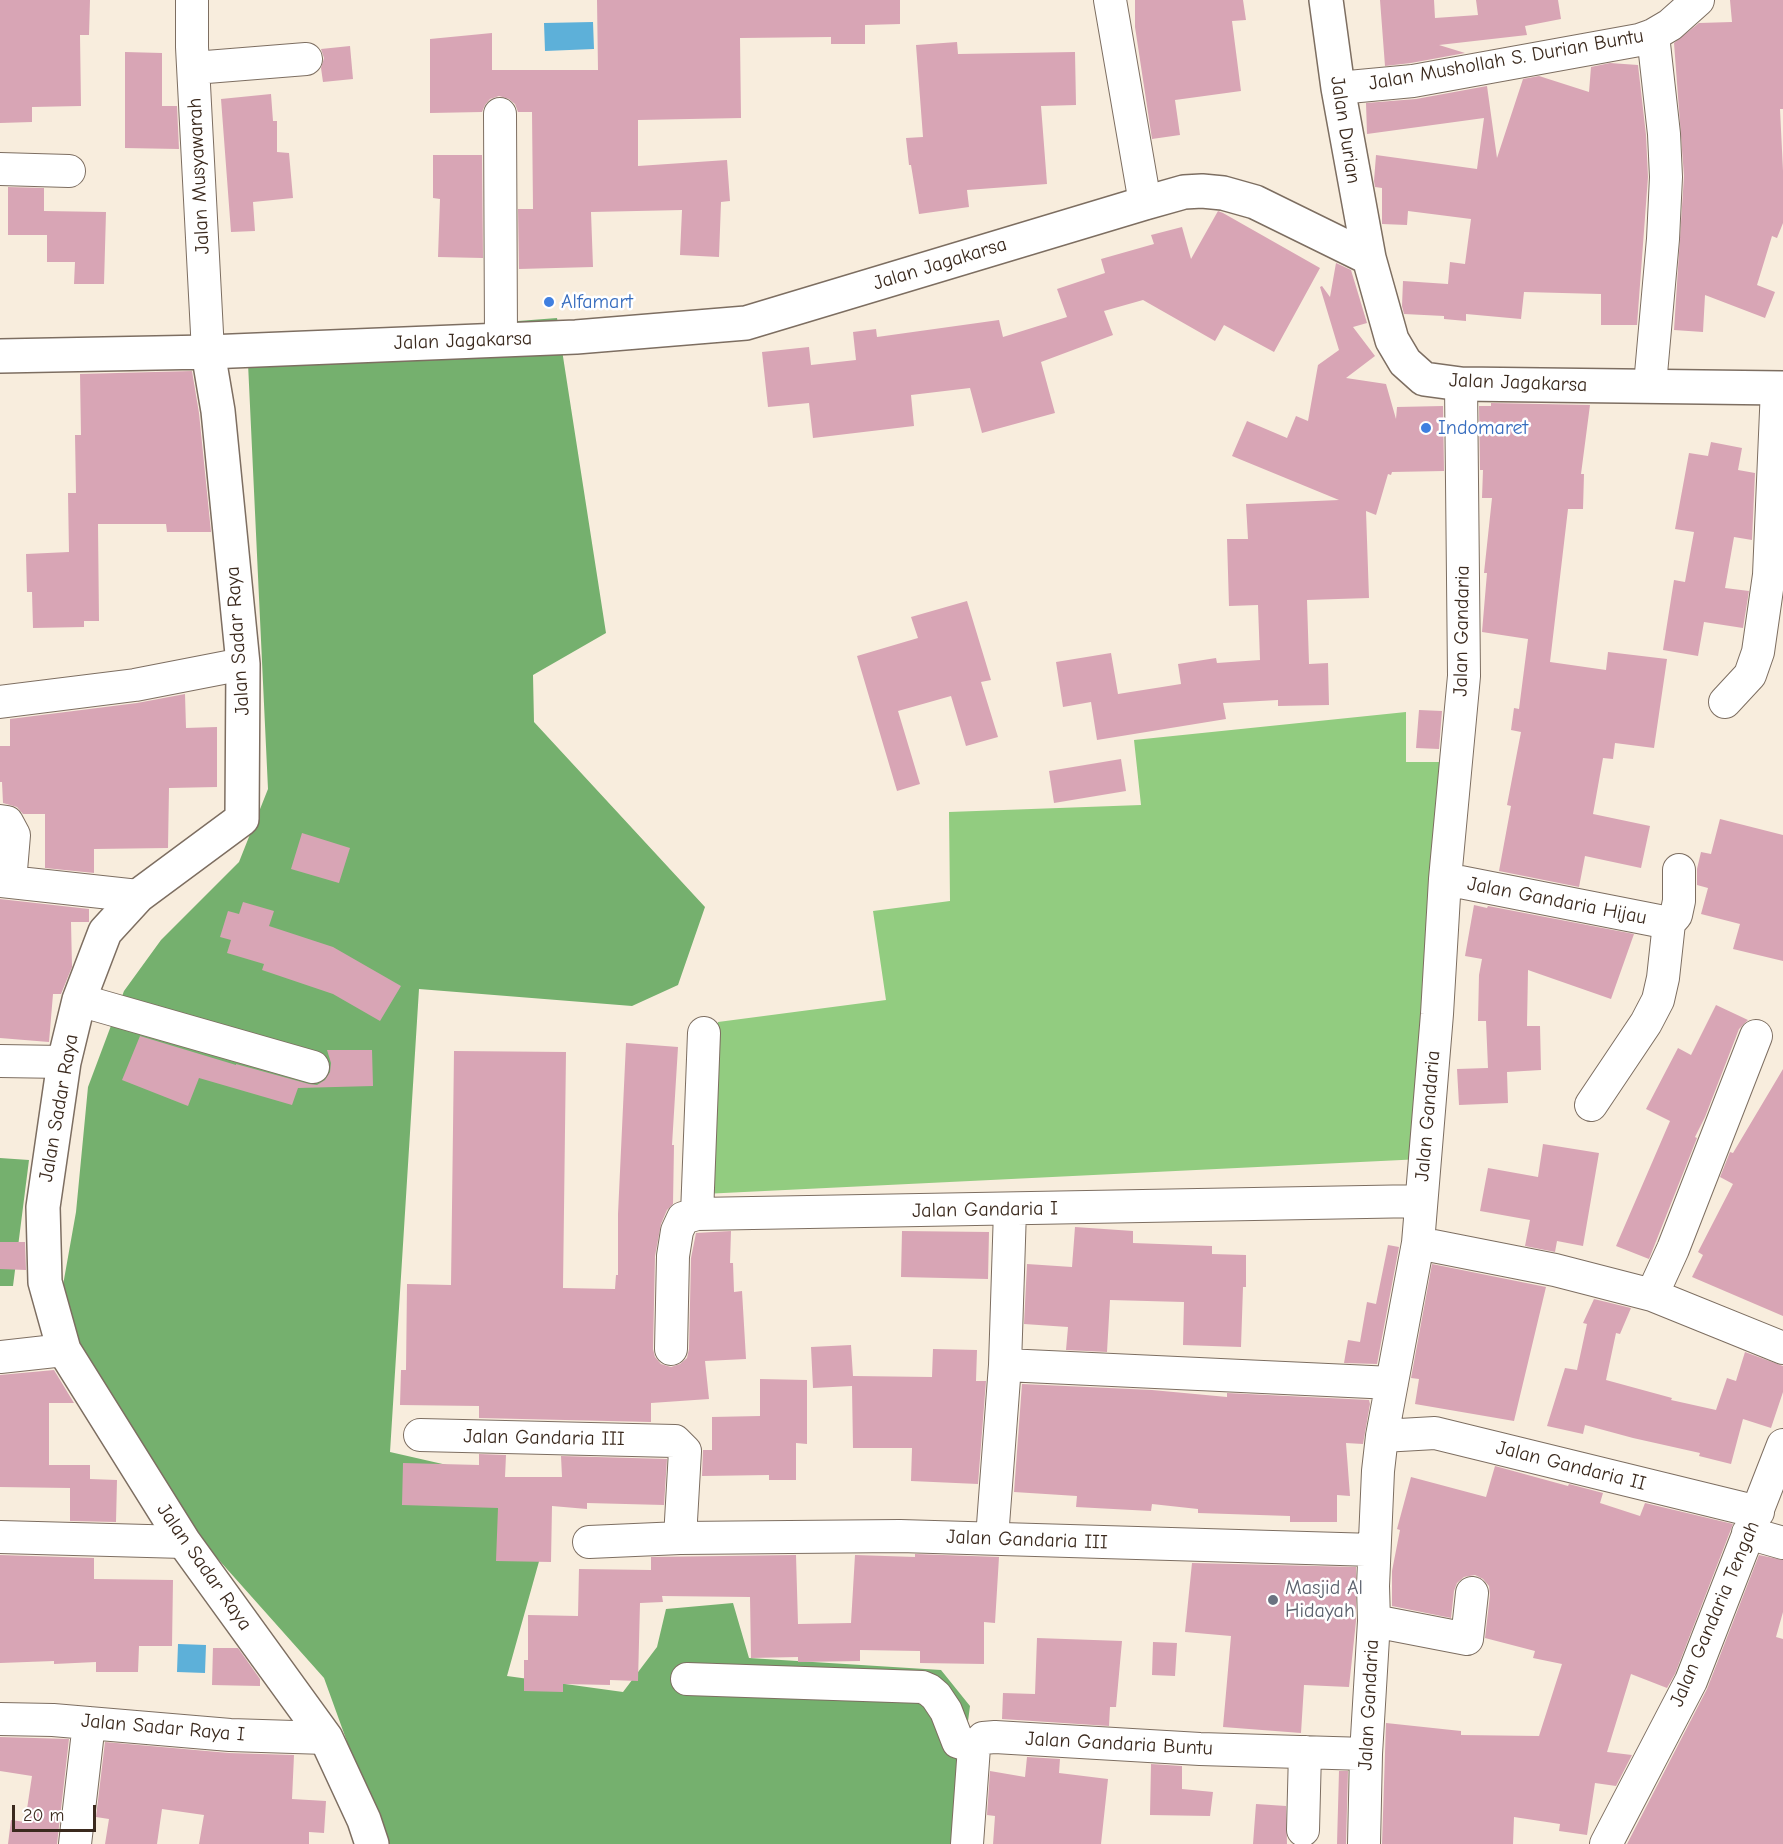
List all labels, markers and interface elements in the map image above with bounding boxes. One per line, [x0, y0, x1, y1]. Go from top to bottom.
street label: Jalan Mushollah S. Durian Buntu [1367, 24, 1645, 96]
street label: Jalan Durian [1325, 75, 1365, 185]
street label: Jalan Musyawarah [183, 97, 215, 255]
street label: Jalan Jagakarsa [870, 232, 1010, 296]
place label: Alfamart [561, 290, 633, 314]
marker: Alfamart [542, 295, 556, 309]
street label: Jalan Jagakarsa [393, 327, 533, 355]
street label: Jalan Jagakarsa [1448, 369, 1588, 397]
place label: Indomaret [1438, 416, 1528, 440]
marker: Indomaret [1419, 421, 1433, 435]
street label: Jalan Sadar Raya [221, 565, 255, 717]
street label: Jalan Gandaria [1449, 565, 1475, 697]
street label: Jalan Gandaria Hijau [1465, 872, 1649, 930]
street label: Jalan Sadar Raya [34, 1032, 84, 1184]
street label: Jalan Gandaria [1410, 1050, 1446, 1182]
street label: Jalan Gandaria I [912, 1197, 1058, 1223]
street label: Jalan Gandaria III [463, 1425, 625, 1451]
street label: Jalan Gandaria II [1494, 1436, 1648, 1496]
street label: Jalan Sadar Raya [151, 1499, 257, 1635]
street label: Jalan Gandaria Tengah [1665, 1517, 1765, 1711]
street label: Jalan Gandaria III [946, 1525, 1108, 1555]
place label: Masjid Al Hidayah [1285, 1576, 1363, 1623]
marker: Masjid Al Hidayah [1266, 1593, 1280, 1607]
street label: Jalan Gandaria [1354, 1639, 1384, 1771]
street label: Jalan Sadar Raya I [80, 1709, 246, 1747]
street label: Jalan Gandaria Buntu [1025, 1727, 1213, 1761]
scale bar [15, 1793, 99, 1831]
text: 20 m [23, 1805, 64, 1826]

